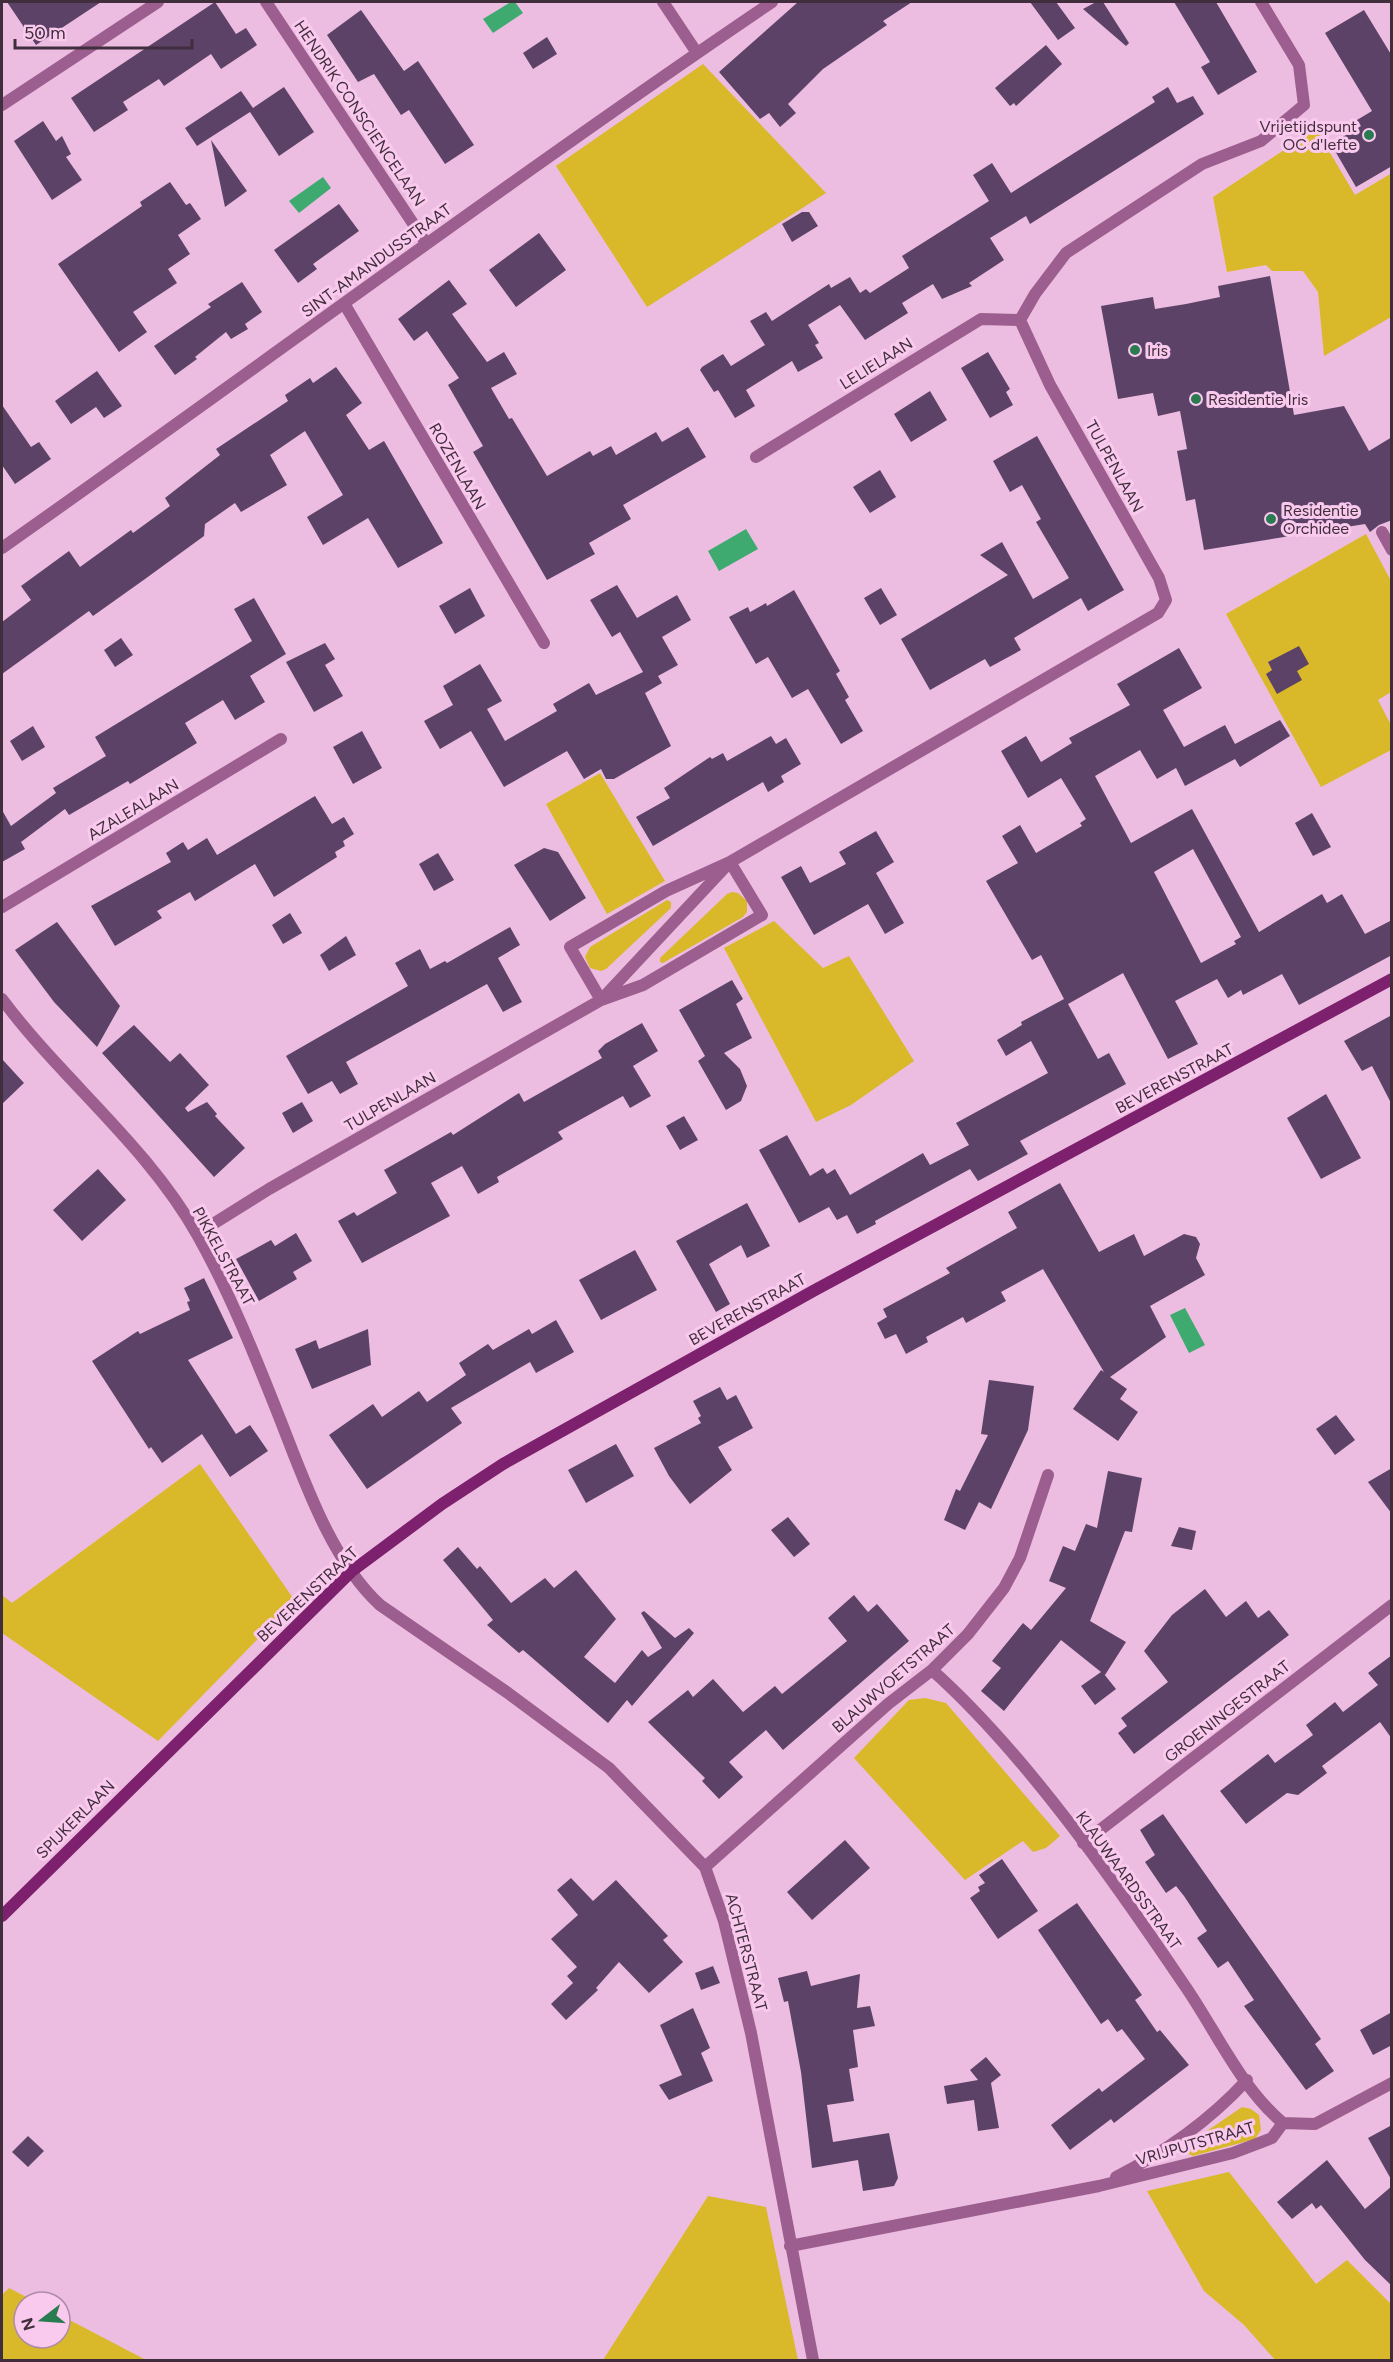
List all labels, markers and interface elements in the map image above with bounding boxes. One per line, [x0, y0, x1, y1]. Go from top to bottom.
scale bar [15, 12, 192, 50]
street label: HENDRIK CONSCIENCELAAN [290, 17, 429, 210]
text: 50 m [24, 22, 66, 44]
place label: Vrijetijdspunt OC d'Iefte [1260, 117, 1357, 154]
marker: Vrijetijdspunt OC d'Iefte [1362, 128, 1376, 142]
street label: SINT-AMANDUSSTRAAT [298, 199, 455, 321]
street label: LELIELAAN [836, 334, 916, 393]
place label: Iris [1147, 341, 1168, 360]
marker: Iris [1128, 343, 1142, 357]
place label: Residentie Iris [1208, 390, 1308, 409]
marker: Residentie Iris [1189, 392, 1203, 406]
street label: TULPENLAAN [1082, 417, 1148, 515]
street label: ROZENLAAN [425, 420, 490, 513]
place label: Residentie Orchidee [1283, 501, 1359, 538]
marker: Residentie Orchidee [1264, 512, 1278, 526]
street label: AZALEALAAN [84, 775, 182, 844]
street label: BEVERENSTRAAT [1112, 1039, 1237, 1118]
street label: TULPENLAAN [341, 1068, 439, 1135]
street label: PIKKELSTRAAT [189, 1204, 259, 1309]
street label: BEVERENSTRAAT [685, 1269, 809, 1349]
street label: BEVERENSTRAAT [253, 1543, 362, 1646]
street label: BLAUWVOETSTRAAT [828, 1620, 959, 1737]
street label: GROENINGESTRAAT [1161, 1656, 1294, 1766]
street label: SPIJKERLAAN [32, 1776, 119, 1863]
street label: KLAUWAARDSSTRAAT [1072, 1807, 1185, 1953]
street label: ACHTERSTRAAT [722, 1891, 771, 2013]
street label: VRIJPUTSTRAAT [1134, 2118, 1257, 2169]
north arrow [12, 2290, 72, 2350]
text: N [17, 2316, 39, 2333]

